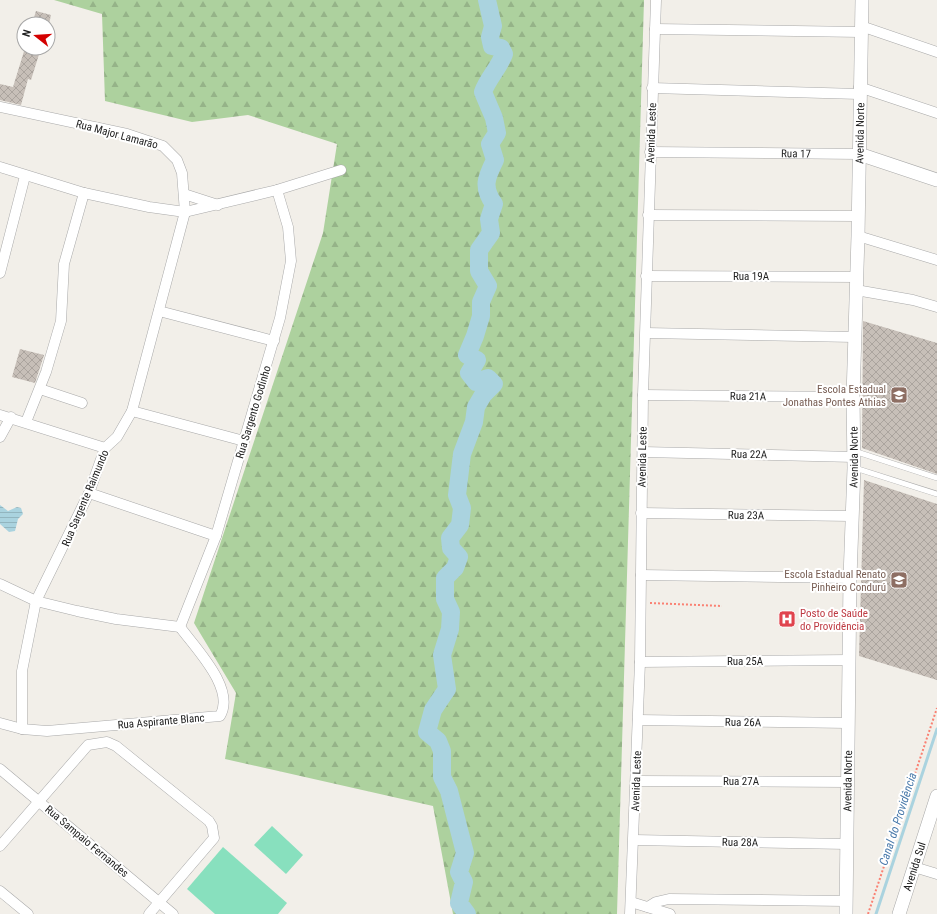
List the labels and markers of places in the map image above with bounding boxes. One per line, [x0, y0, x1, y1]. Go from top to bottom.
place label: Escola Estadual Jonathas Pontes Athias [783, 383, 886, 409]
school or university icon: Escola Estadual Jonathas Pontes Athias [889, 385, 909, 405]
place label: Escola Estadual Renato Pinheiro Condurú [784, 568, 886, 594]
school or university icon: Escola Estadual Renato Pinheiro Condurú [889, 570, 909, 590]
place label: Posto de Saúde do Providência [800, 607, 868, 633]
hospital icon: Posto de Saúde do Providência [777, 609, 797, 629]

